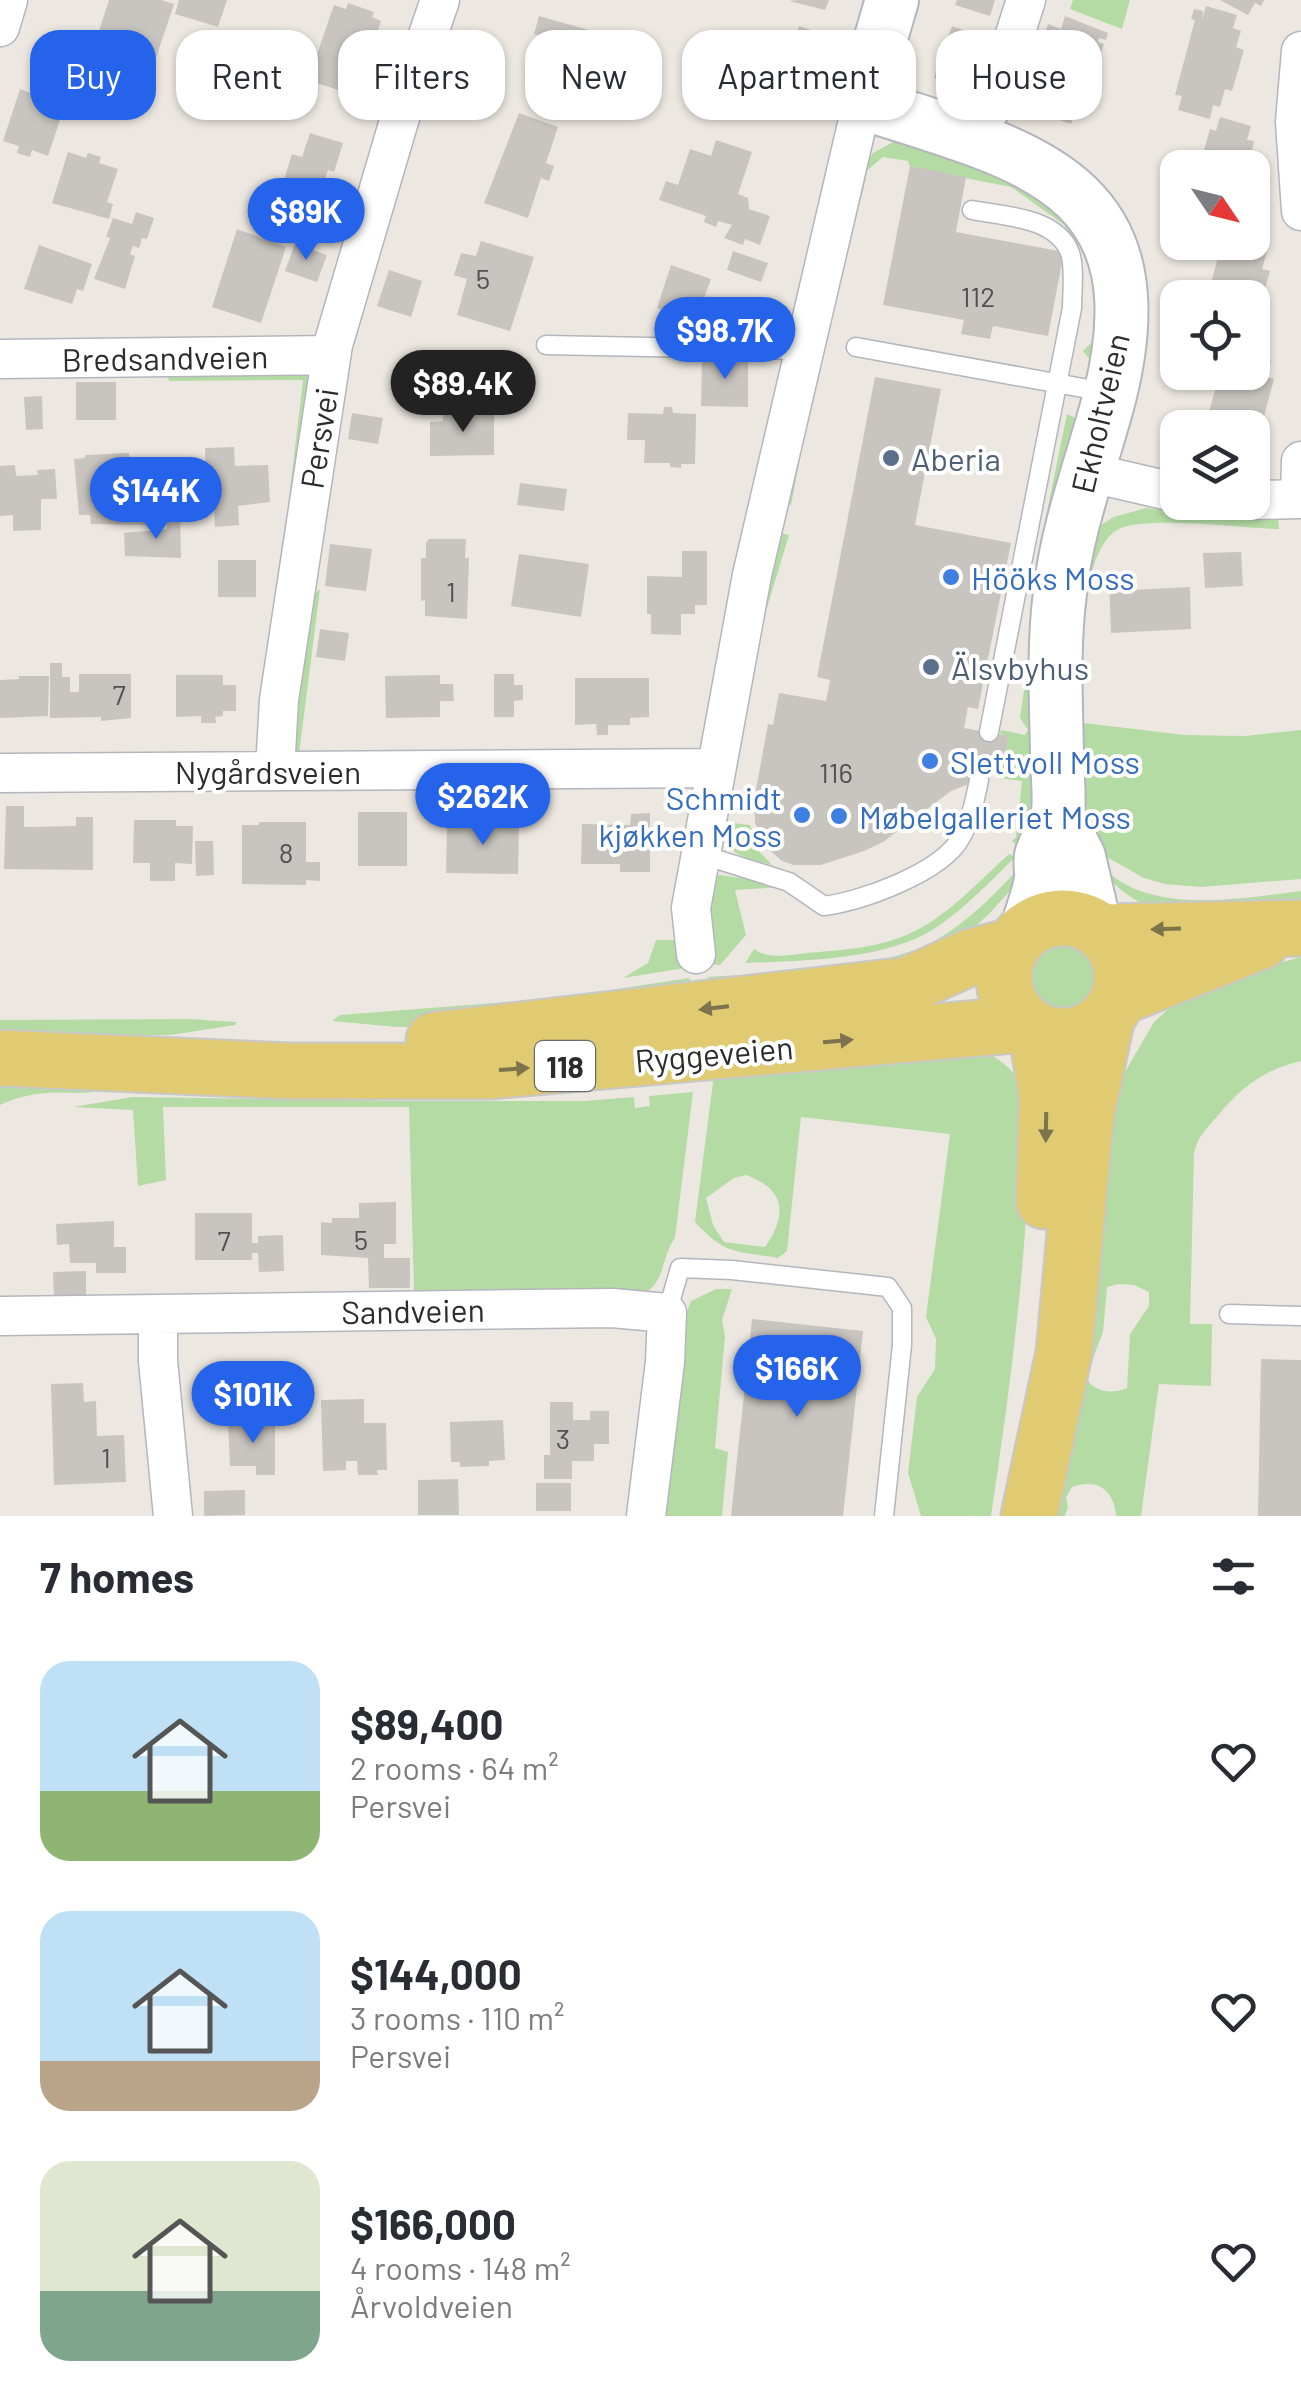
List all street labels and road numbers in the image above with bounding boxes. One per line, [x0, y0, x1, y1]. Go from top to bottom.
street label: Ekholtveien [1062, 329, 1136, 497]
street label: Bredsandveien [61, 336, 269, 378]
street label: Persvei [291, 385, 345, 491]
street label: Nygårdsveien [175, 752, 361, 790]
street label: Ryggeveien [633, 1027, 795, 1079]
road number: 118 [535, 1041, 595, 1091]
street label: Sandveien [341, 1290, 485, 1330]

